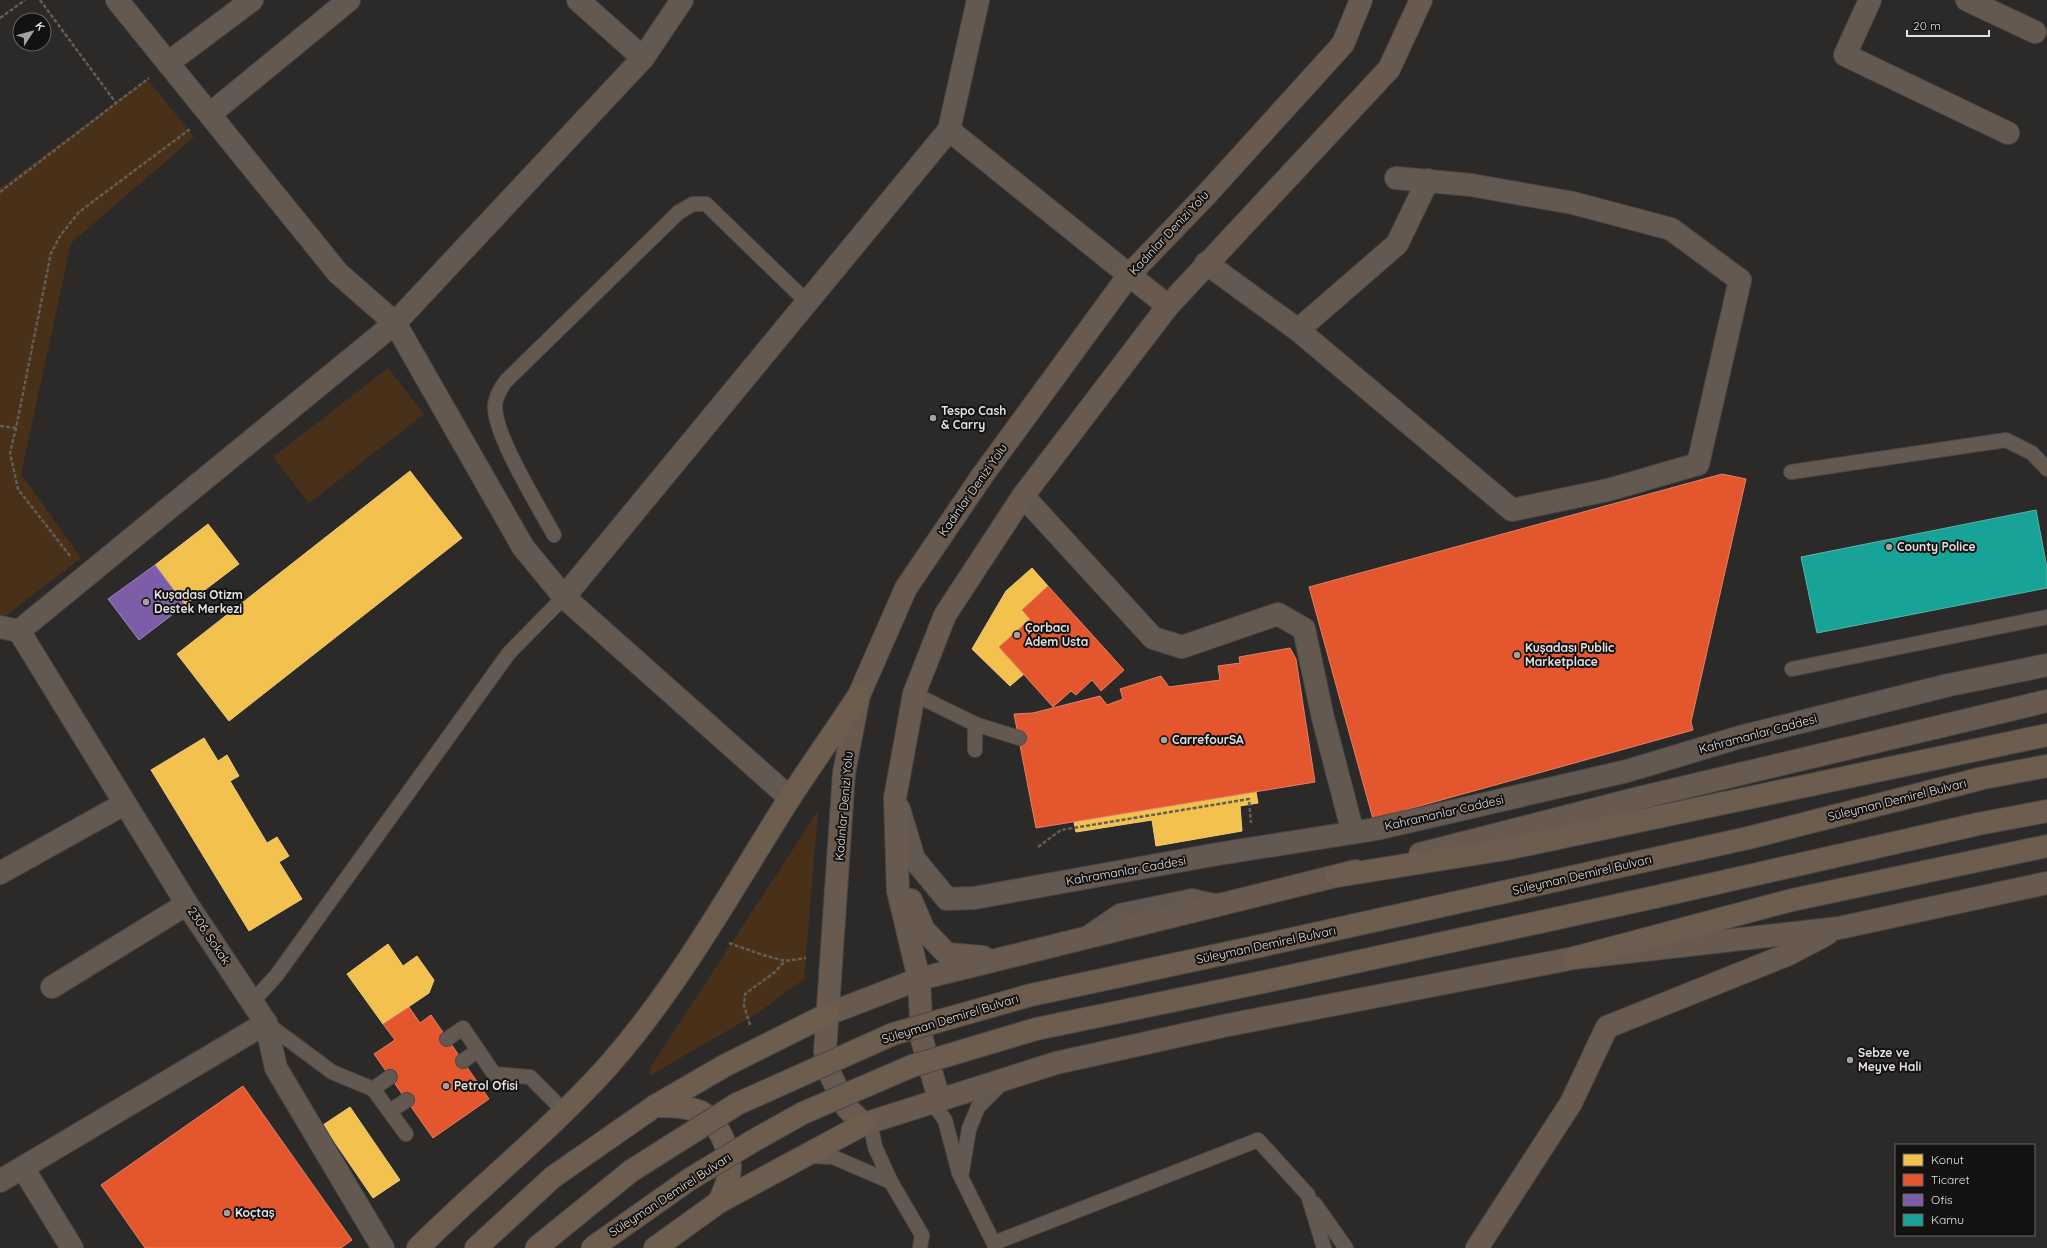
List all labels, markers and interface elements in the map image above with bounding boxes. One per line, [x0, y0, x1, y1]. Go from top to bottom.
north arrow [12, 12, 52, 52]
scale bar [1907, 12, 1989, 38]
text: 20 m [1913, 18, 1941, 33]
text: K [32, 19, 48, 33]
street label: Kadınlar Denizi Yolu [1126, 187, 1212, 278]
place label: Tespo Cash & Carry [941, 403, 1006, 432]
marker: Tespo Cash & Carry [928, 413, 938, 423]
street label: Kadınlar Denizi Yolu [935, 440, 1010, 539]
place label: County Police [1897, 539, 1976, 554]
marker: County Police [1884, 542, 1894, 552]
place label: Kuşadası Otizm Destek Merkezi [154, 587, 243, 616]
marker: Kuşadası Otizm Destek Merkezi [141, 597, 151, 607]
place label: Çorbacı Adem Usta [1025, 620, 1088, 649]
marker: Çorbacı Adem Usta [1012, 630, 1022, 640]
place label: Kuşadası Public Marketplace [1525, 640, 1614, 669]
marker: Kuşadası Public Marketplace [1512, 650, 1522, 660]
street label: Kahramanlar Caddesi [1697, 711, 1819, 757]
place label: CarrefourSA [1172, 732, 1244, 747]
marker: CarrefourSA [1159, 735, 1169, 745]
street label: Kadınlar Denizi Yolu [831, 751, 856, 861]
street label: Süleyman Demirel Bulvarı [1826, 775, 1968, 824]
street label: Kahramanlar Caddesi [1383, 792, 1505, 834]
street label: Süleyman Demirel Bulvarı [1511, 851, 1653, 898]
street label: Kahramanlar Caddesi [1065, 853, 1187, 888]
street label: 2306. Sokak [185, 904, 234, 967]
street label: Süleyman Demirel Bulvarı [1195, 922, 1337, 967]
street label: Süleyman Demirel Bulvarı [880, 991, 1020, 1046]
place label: Sebze ve Meyve Hali [1858, 1045, 1921, 1074]
marker: Sebze ve Meyve Hali [1845, 1055, 1855, 1065]
place label: Petrol Ofisi [454, 1078, 518, 1093]
marker: Petrol Ofisi [441, 1081, 451, 1091]
legend [1895, 1144, 2035, 1236]
street label: Süleyman Demirel Bulvarı [606, 1150, 733, 1240]
text: Konut [1931, 1152, 1964, 1167]
text: Ticaret [1931, 1172, 1970, 1187]
text: Ofis [1931, 1192, 1953, 1207]
place label: Koçtaş [235, 1205, 275, 1220]
marker: Koçtaş [222, 1208, 232, 1218]
text: Kamu [1931, 1212, 1964, 1227]

